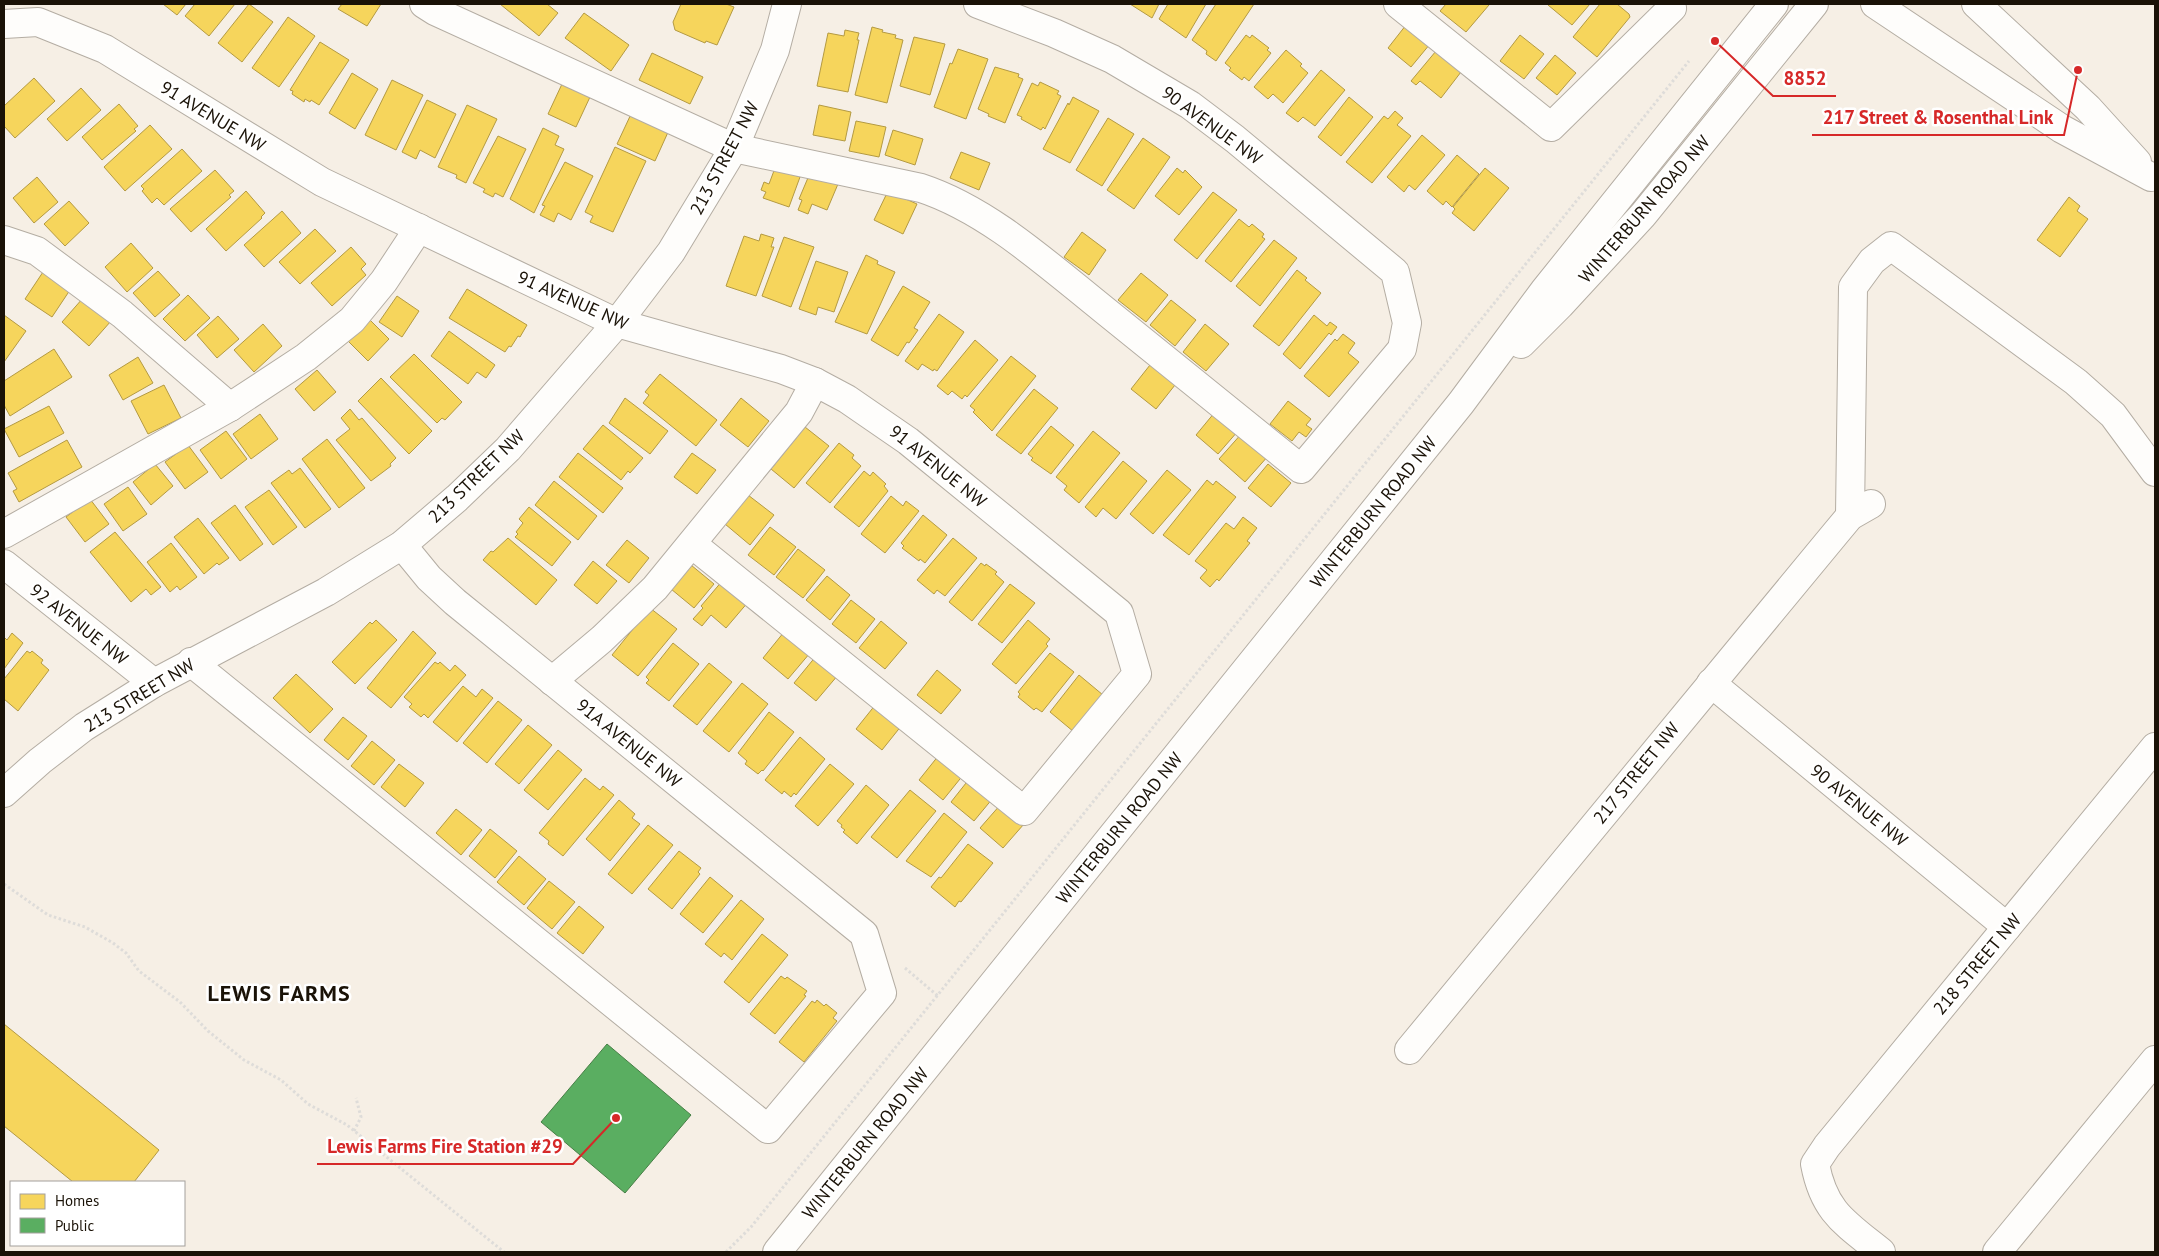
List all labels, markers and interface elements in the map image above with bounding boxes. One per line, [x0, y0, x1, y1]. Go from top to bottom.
callout: 8852 [1773, 62, 1836, 96]
text: 8852 [1783, 66, 1827, 90]
street label: 91 AVENUE NW [156, 76, 270, 156]
street label: 90 AVENUE NW [1157, 81, 1267, 169]
street label: 213 STREET NW [685, 97, 764, 219]
callout: 217 Street & Rosenthal Link [1812, 101, 2064, 135]
text: 217 Street & Rosenthal Link [1823, 105, 2054, 129]
street label: WINTERBURN ROAD NW [1574, 130, 1715, 288]
street label: 91 AVENUE NW [514, 265, 632, 335]
street label: 91 AVENUE NW [885, 420, 991, 512]
street label: 213 STREET NW [423, 424, 529, 528]
street label: WINTERBURN ROAD NW [1305, 431, 1441, 592]
street label: 92 AVENUE NW [25, 578, 133, 670]
street label: 213 STREET NW [80, 653, 199, 737]
street label: 91A AVENUE NW [572, 694, 686, 792]
street label: 217 STREET NW [1588, 718, 1684, 828]
street label: WINTERBURN ROAD NW [1051, 747, 1187, 908]
street label: 90 AVENUE NW [1806, 759, 1912, 851]
street label: 218 STREET NW [1928, 909, 2026, 1019]
district label: LEWIS FARMS [207, 979, 351, 1007]
street label: WINTERBURN ROAD NW [797, 1062, 933, 1223]
callout: Lewis Farms Fire Station #29 [317, 1130, 573, 1164]
text: Lewis Farms Fire Station #29 [327, 1134, 563, 1158]
legend [10, 1181, 185, 1246]
text: Homes [55, 1191, 99, 1210]
text: Public [55, 1216, 94, 1235]

